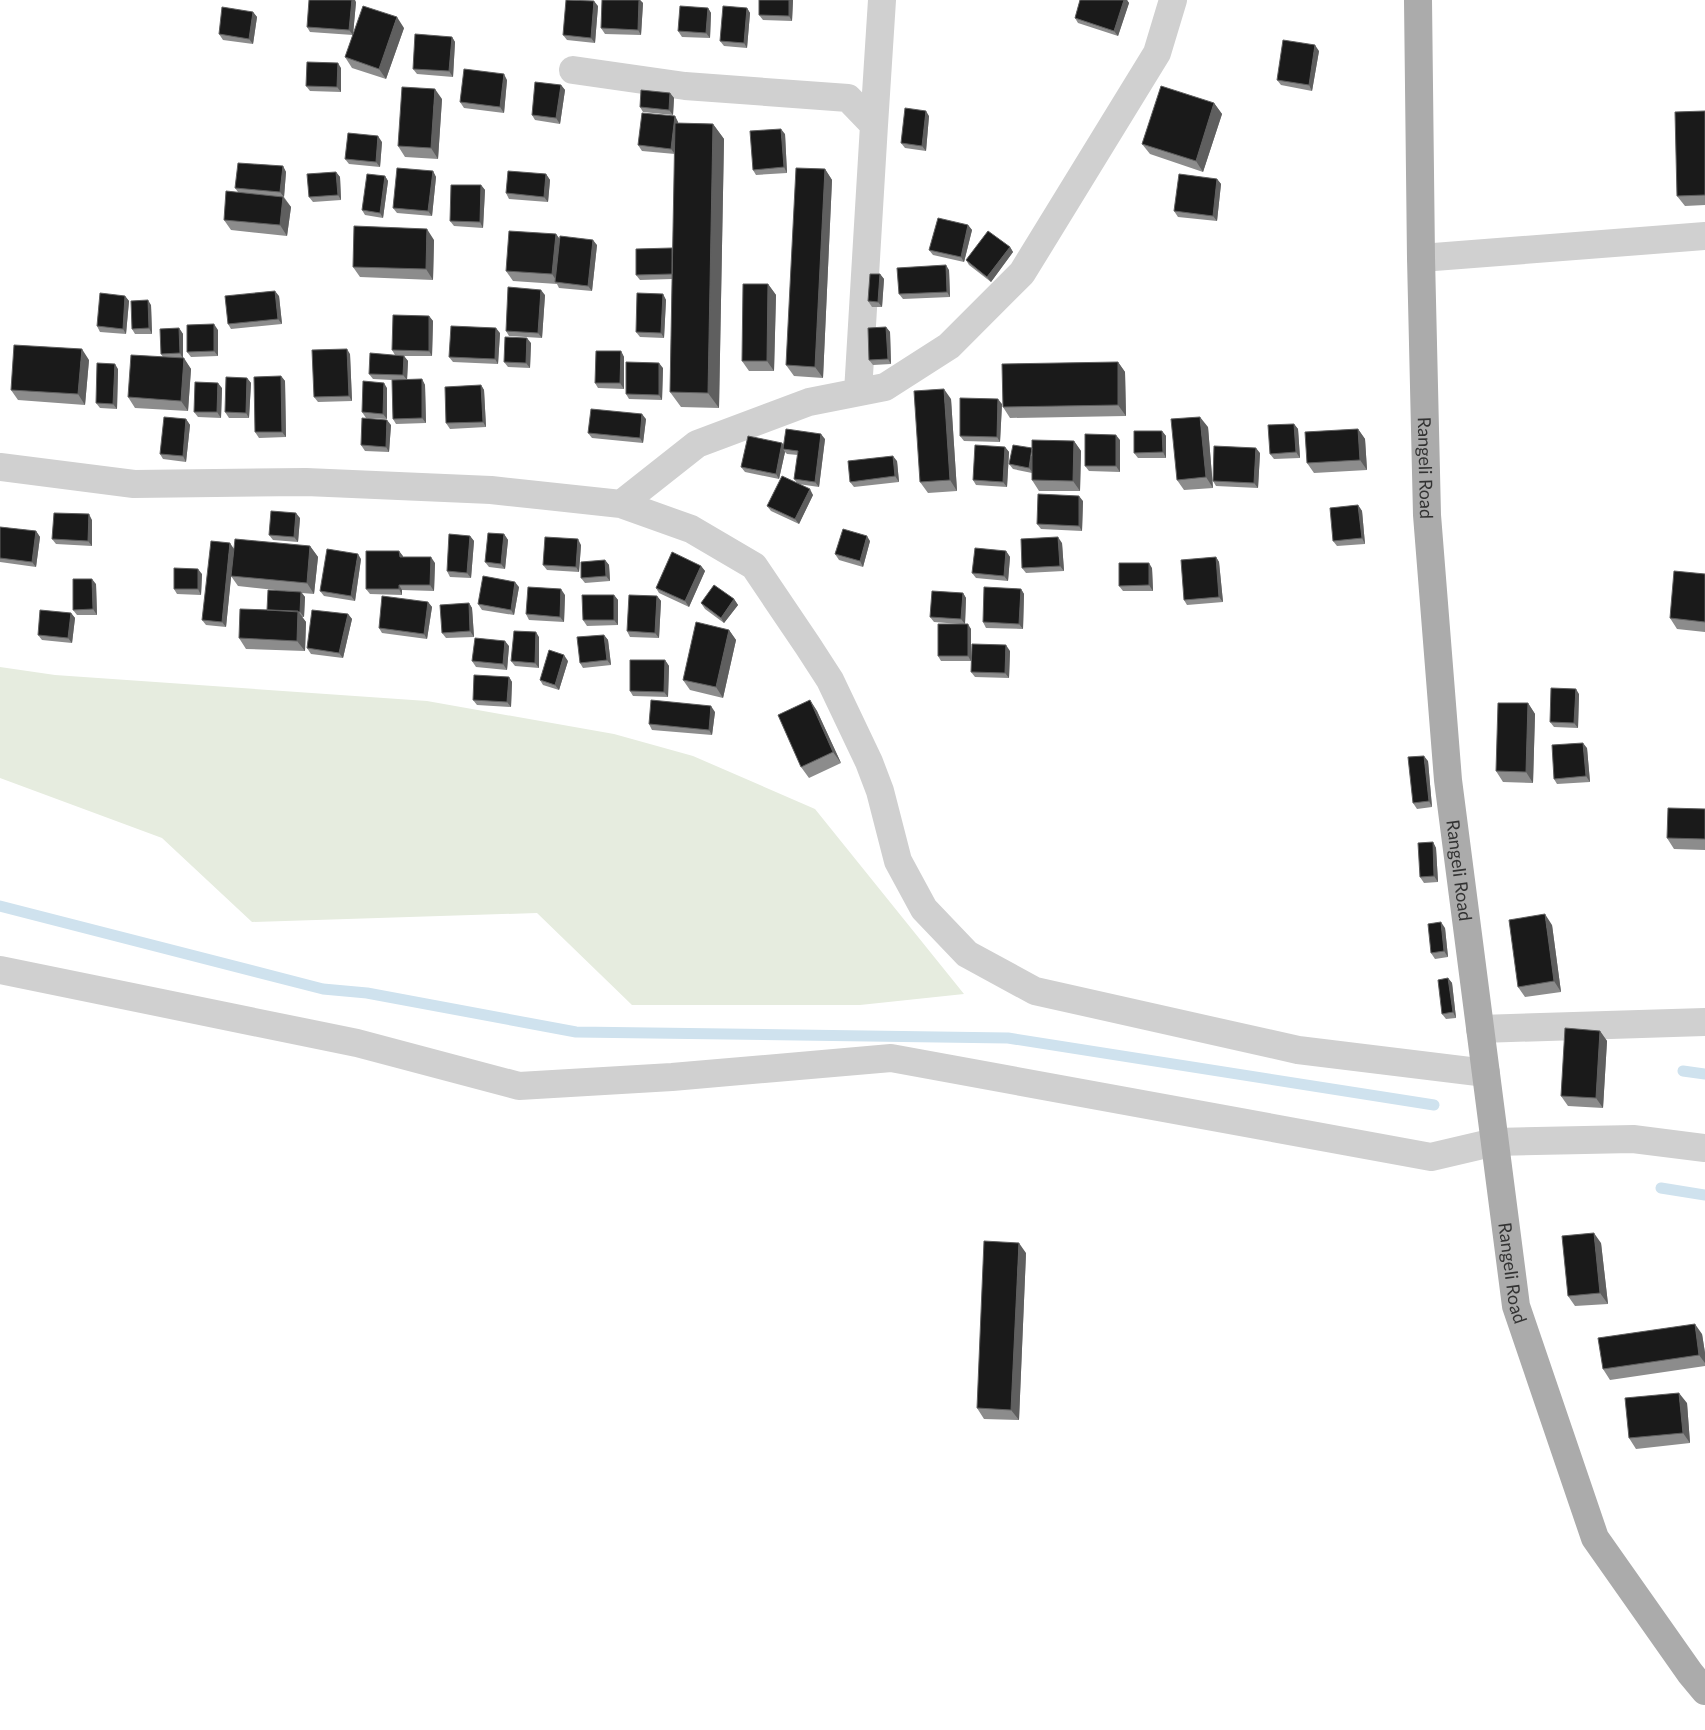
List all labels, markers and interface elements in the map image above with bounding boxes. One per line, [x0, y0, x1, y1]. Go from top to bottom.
street label: Rangeli Road [1414, 417, 1438, 519]
street label: Rangeli Road [1442, 818, 1477, 922]
street label: Rangeli Road [1494, 1221, 1532, 1326]

